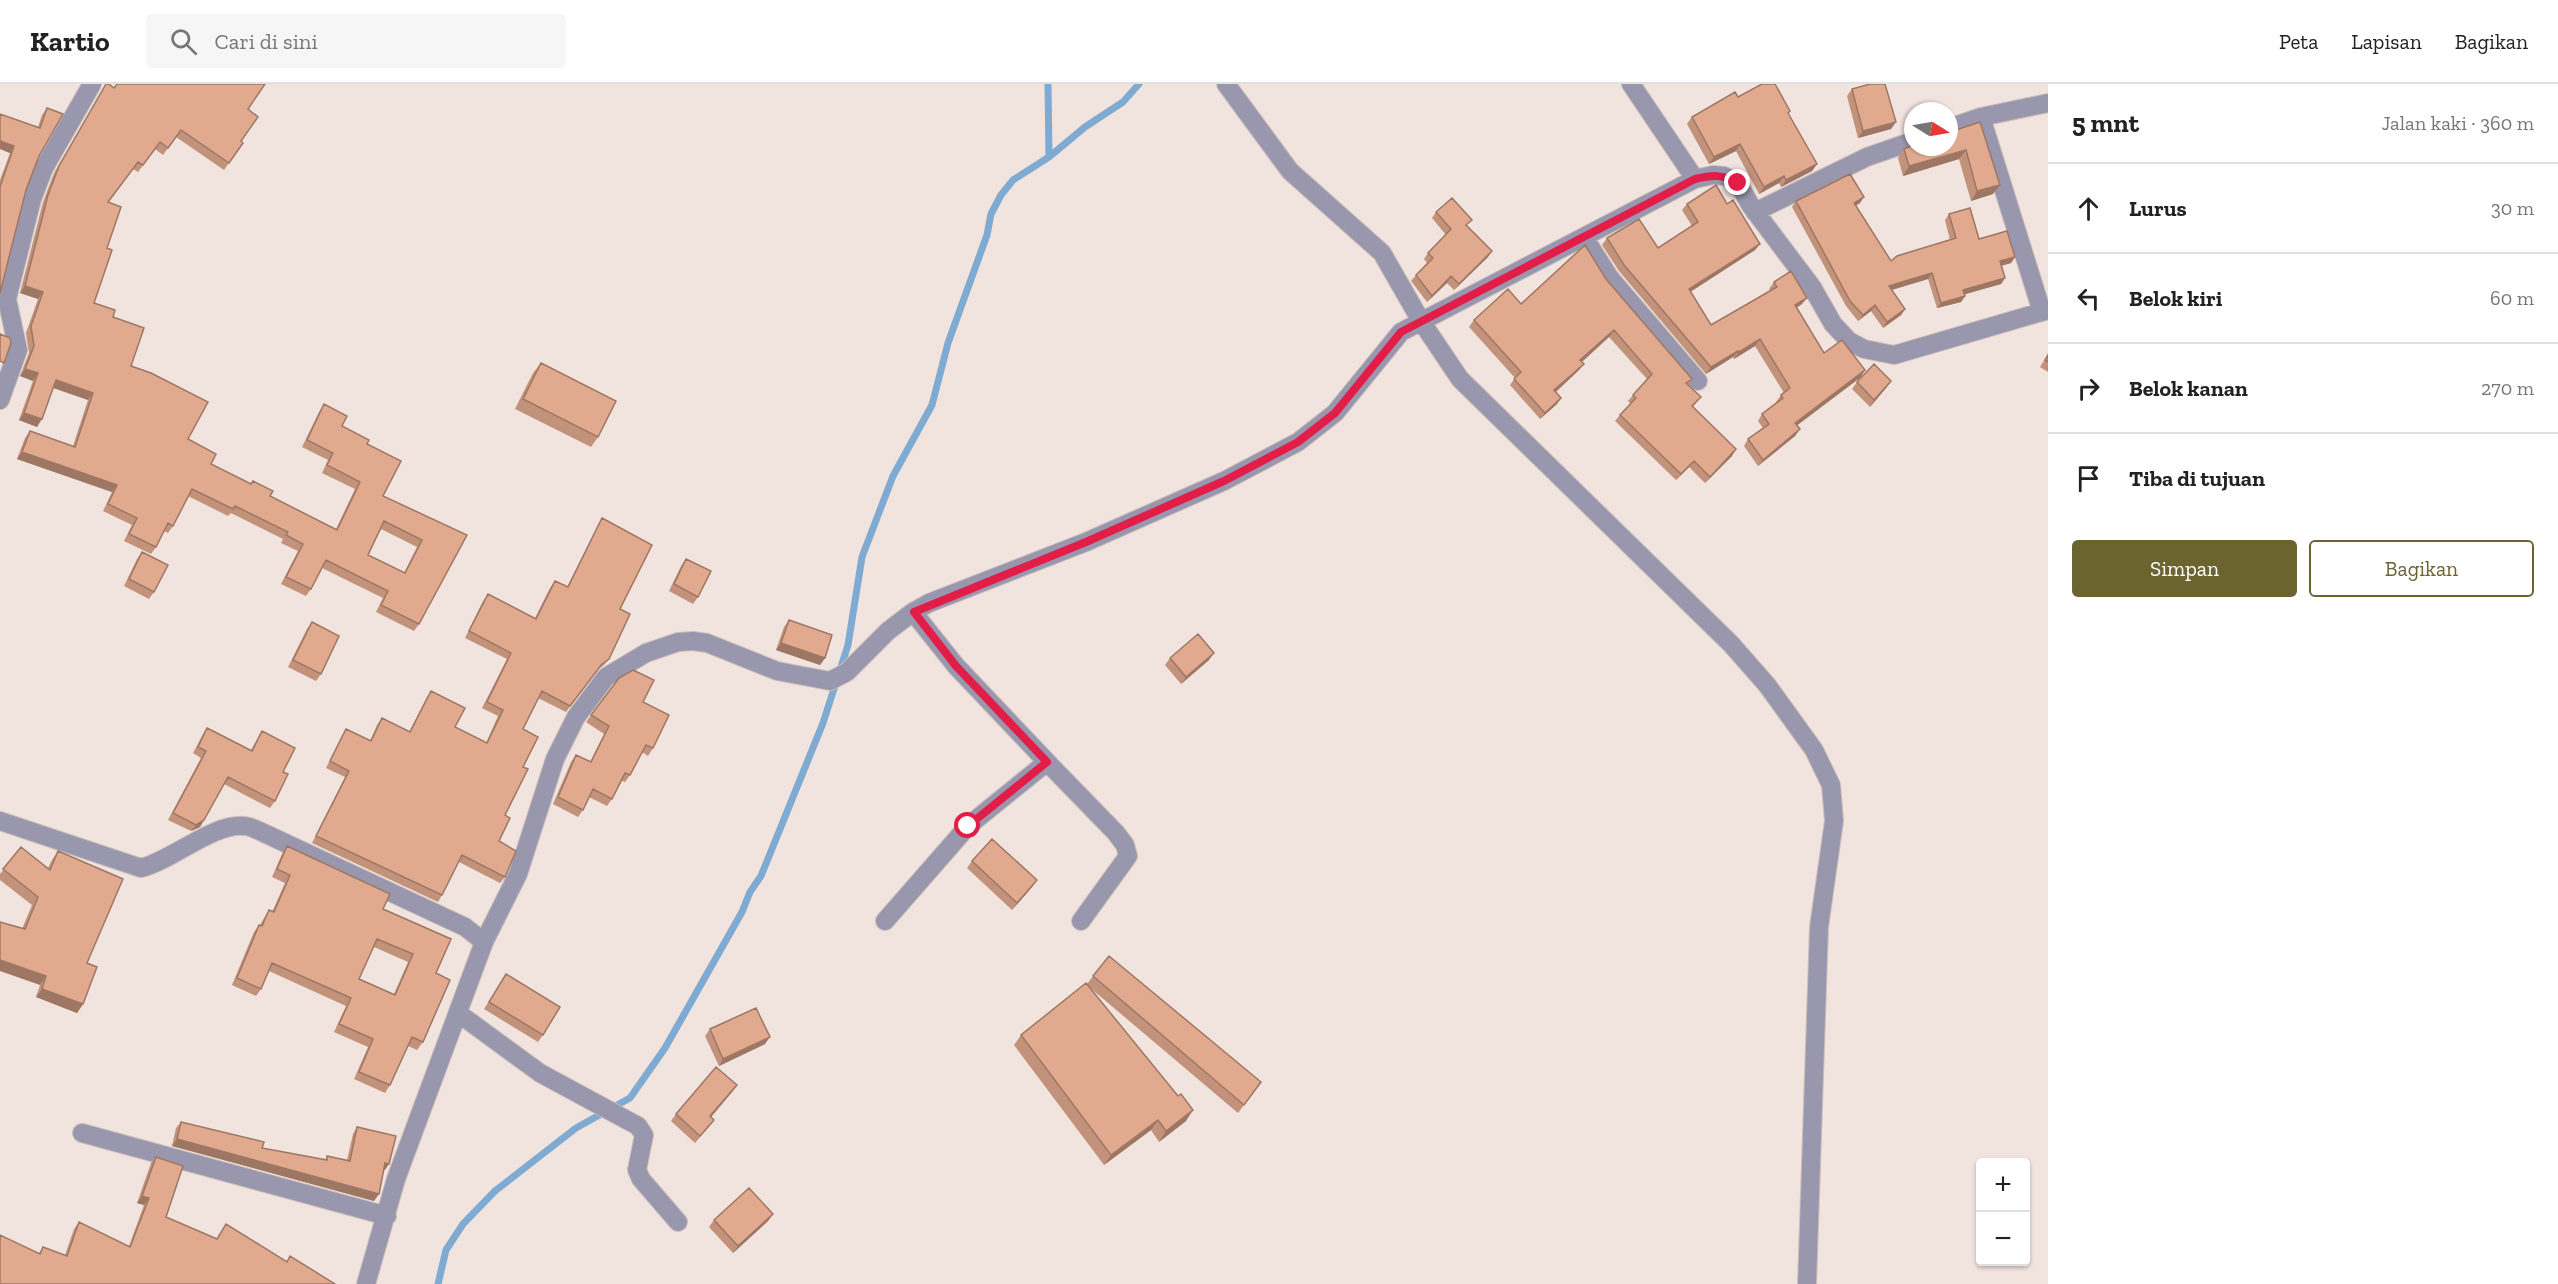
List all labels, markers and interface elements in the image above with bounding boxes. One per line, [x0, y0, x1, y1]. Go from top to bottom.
search box [146, 14, 566, 68]
text: Kartio [30, 25, 110, 58]
icon: search [167, 25, 200, 58]
text: Cari di sini [215, 28, 318, 55]
text: Peta [2279, 29, 2318, 54]
text: Lapisan [2351, 29, 2422, 54]
text: Bagikan [2455, 29, 2528, 54]
north arrow [1904, 102, 1958, 156]
text: 5 mnt [2072, 107, 2139, 139]
text: Jalan kaki · 360 m [2382, 111, 2534, 135]
route end [1724, 169, 1750, 195]
icon: ahead [2072, 192, 2105, 225]
text: Lurus [2129, 195, 2187, 222]
text: 30 m [2491, 196, 2534, 220]
icon: left [2072, 282, 2105, 315]
text: Belok kiri [2129, 285, 2222, 312]
text: 60 m [2490, 286, 2534, 310]
icon: right [2072, 372, 2105, 405]
text: Belok kanan [2129, 375, 2248, 402]
text: 270 m [2481, 376, 2534, 400]
icon: arrive [2072, 462, 2105, 495]
text: Tiba di tujuan [2129, 465, 2265, 492]
button: Simpan [2072, 540, 2297, 597]
button: Bagikan [2309, 540, 2534, 597]
route start [954, 812, 980, 838]
map controls [1976, 1158, 2030, 1266]
button: + [1976, 1158, 2030, 1212]
button: − [1976, 1212, 2030, 1266]

